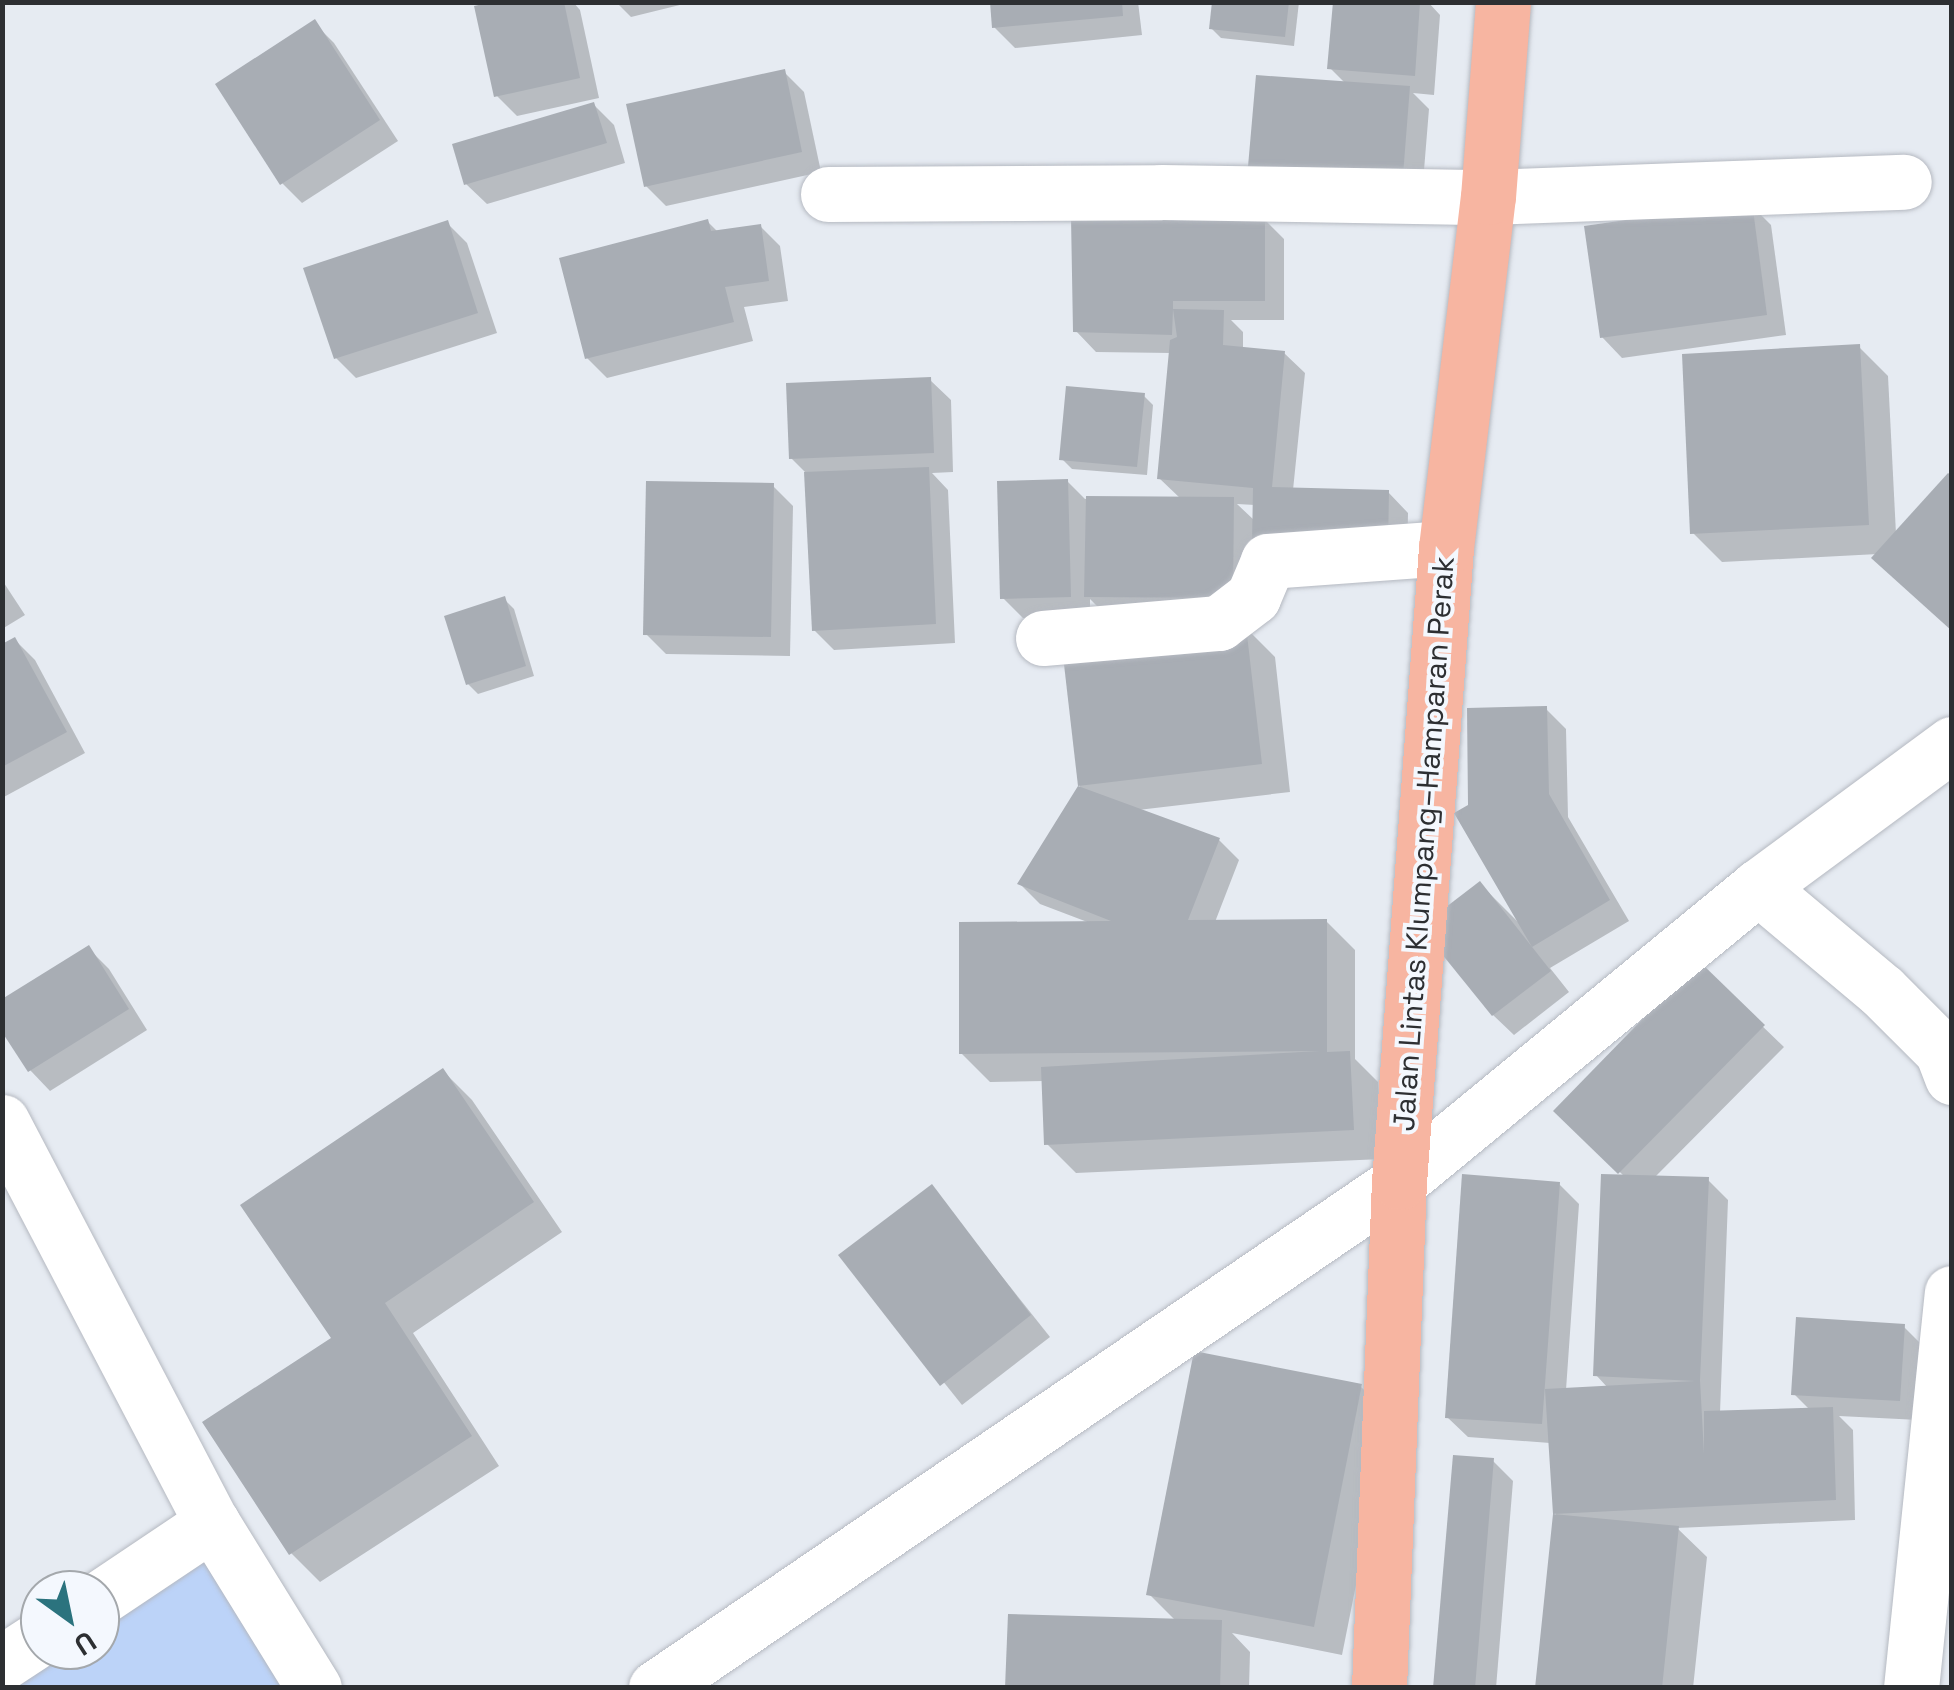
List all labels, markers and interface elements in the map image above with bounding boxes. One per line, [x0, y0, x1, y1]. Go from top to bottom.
street label: Jalan Lintas Klumpang–Hamparan Perak [1386, 555, 1462, 1133]
north arrow [20, 1570, 120, 1670]
text: U [68, 1623, 103, 1664]

